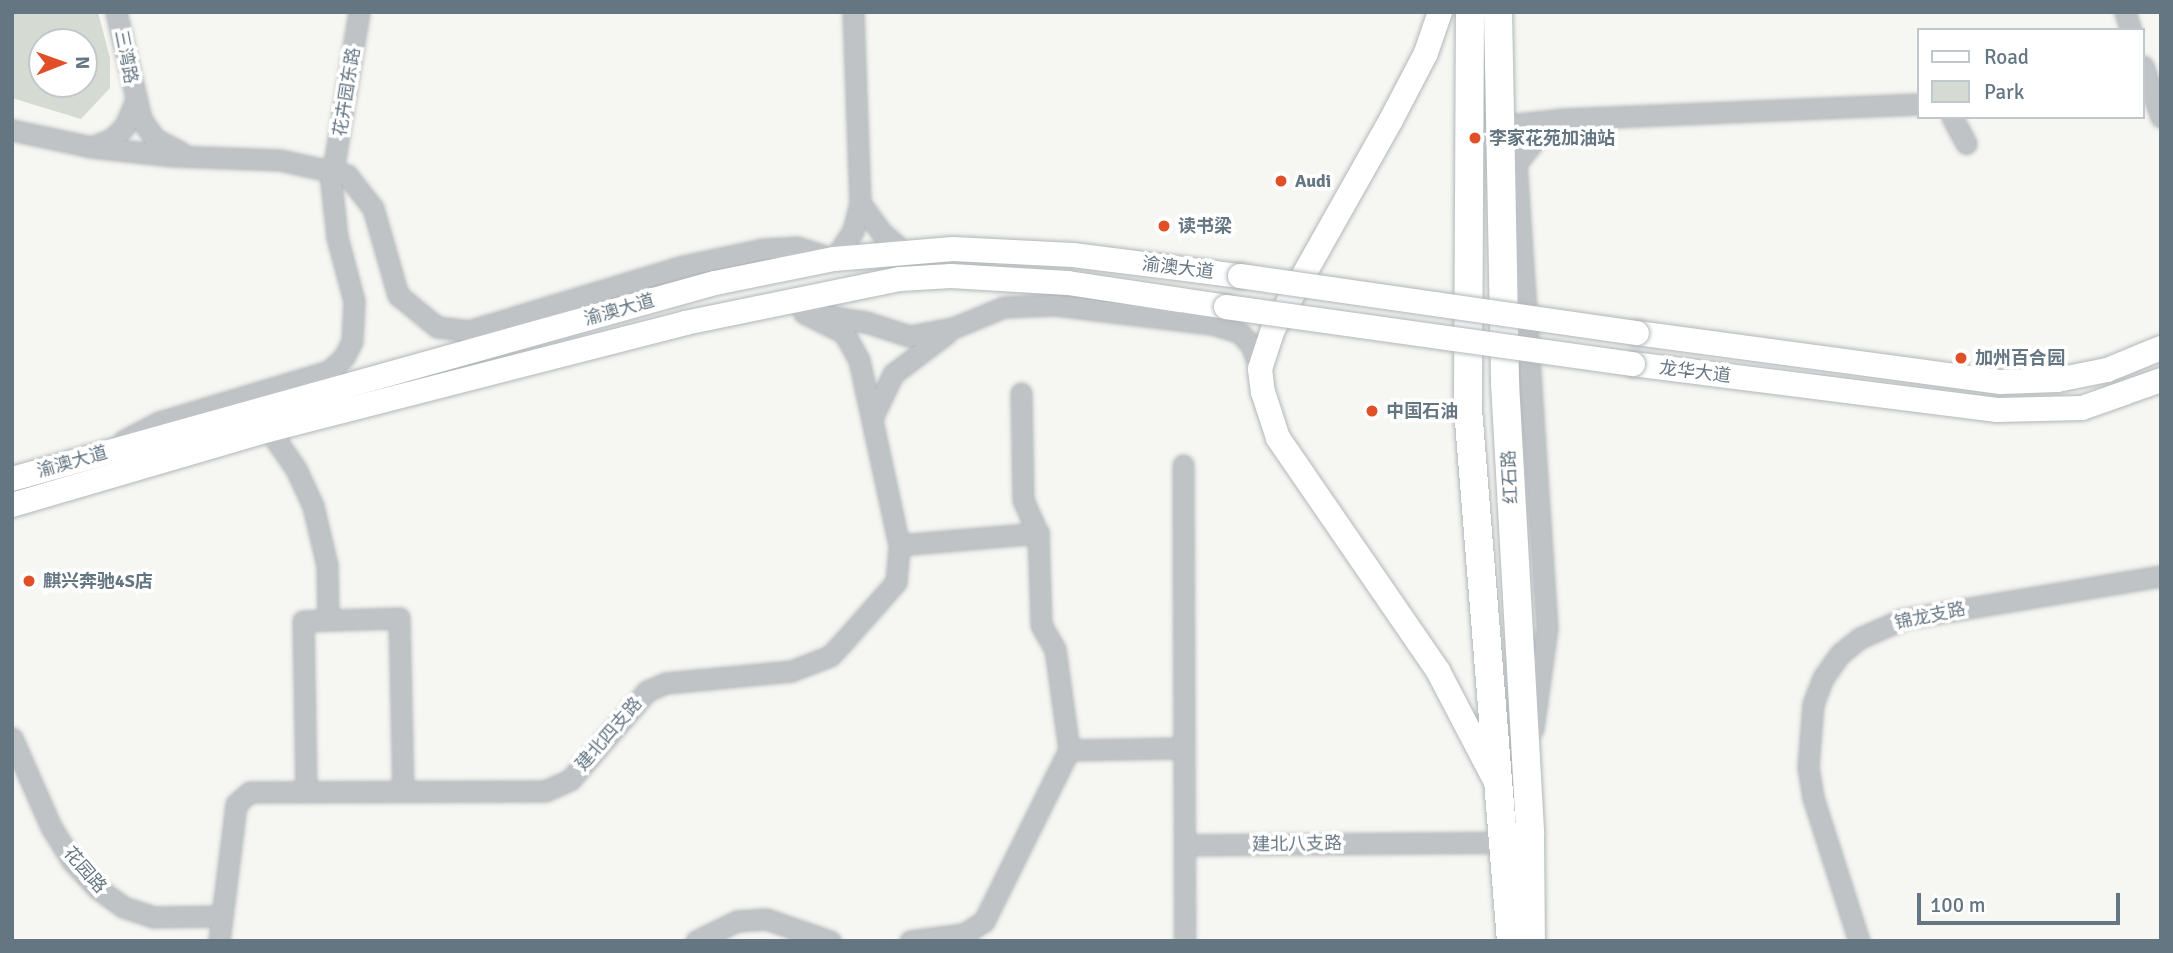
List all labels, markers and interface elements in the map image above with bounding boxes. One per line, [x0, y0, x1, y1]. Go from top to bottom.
north arrow [28, 28, 98, 98]
street label: 三湾路 [110, 28, 142, 86]
legend [1918, 28, 2145, 119]
text: Road [1984, 44, 2029, 70]
street label: 花卉园东路 [329, 46, 365, 138]
text: N [70, 56, 94, 69]
text: Park [1984, 79, 2024, 105]
place label: 李家花苑加油站 [1489, 127, 1615, 149]
marker: 李家花苑加油站 [1467, 130, 1483, 146]
place label: Audi [1295, 170, 1331, 192]
marker: Audi [1273, 173, 1289, 189]
place label: 读书梁 [1178, 215, 1232, 237]
marker: 读书梁 [1156, 218, 1172, 234]
street label: 渝澳大道 [1141, 253, 1215, 283]
street label: 渝澳大道 [581, 290, 657, 330]
place label: 加州百合园 [1975, 347, 2065, 369]
marker: 加州百合园 [1953, 350, 1969, 366]
street label: 龙华大道 [1658, 357, 1732, 387]
place label: 中国石油 [1386, 400, 1458, 422]
marker: 中国石油 [1364, 403, 1380, 419]
street label: 渝澳大道 [34, 442, 110, 482]
street label: 红石路 [1498, 449, 1522, 505]
place label: 麒兴奔驰4S店 [43, 570, 153, 592]
marker: 麒兴奔驰4S店 [21, 573, 37, 589]
street label: 锦龙支路 [1893, 598, 1967, 634]
street label: 建北四支路 [571, 693, 647, 775]
street label: 建北八支路 [1252, 832, 1342, 856]
street label: 花园路 [59, 843, 111, 897]
scale bar [1921, 880, 2124, 924]
text: 100 m [1930, 892, 1985, 918]

